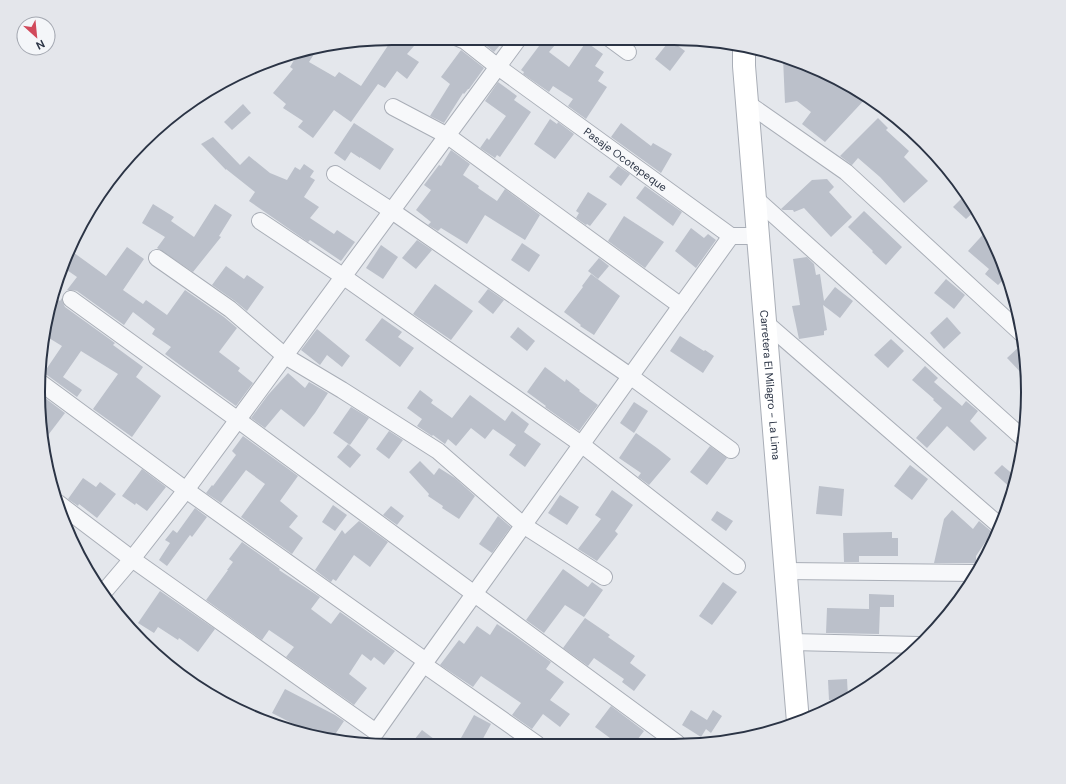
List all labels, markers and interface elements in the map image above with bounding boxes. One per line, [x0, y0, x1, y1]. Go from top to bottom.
north arrow [16, 16, 56, 56]
text: N [34, 37, 47, 53]
street label: Pasaje Ocotepeque [581, 124, 670, 194]
street label: Carretera El Milagro - La Lima [757, 309, 783, 461]

